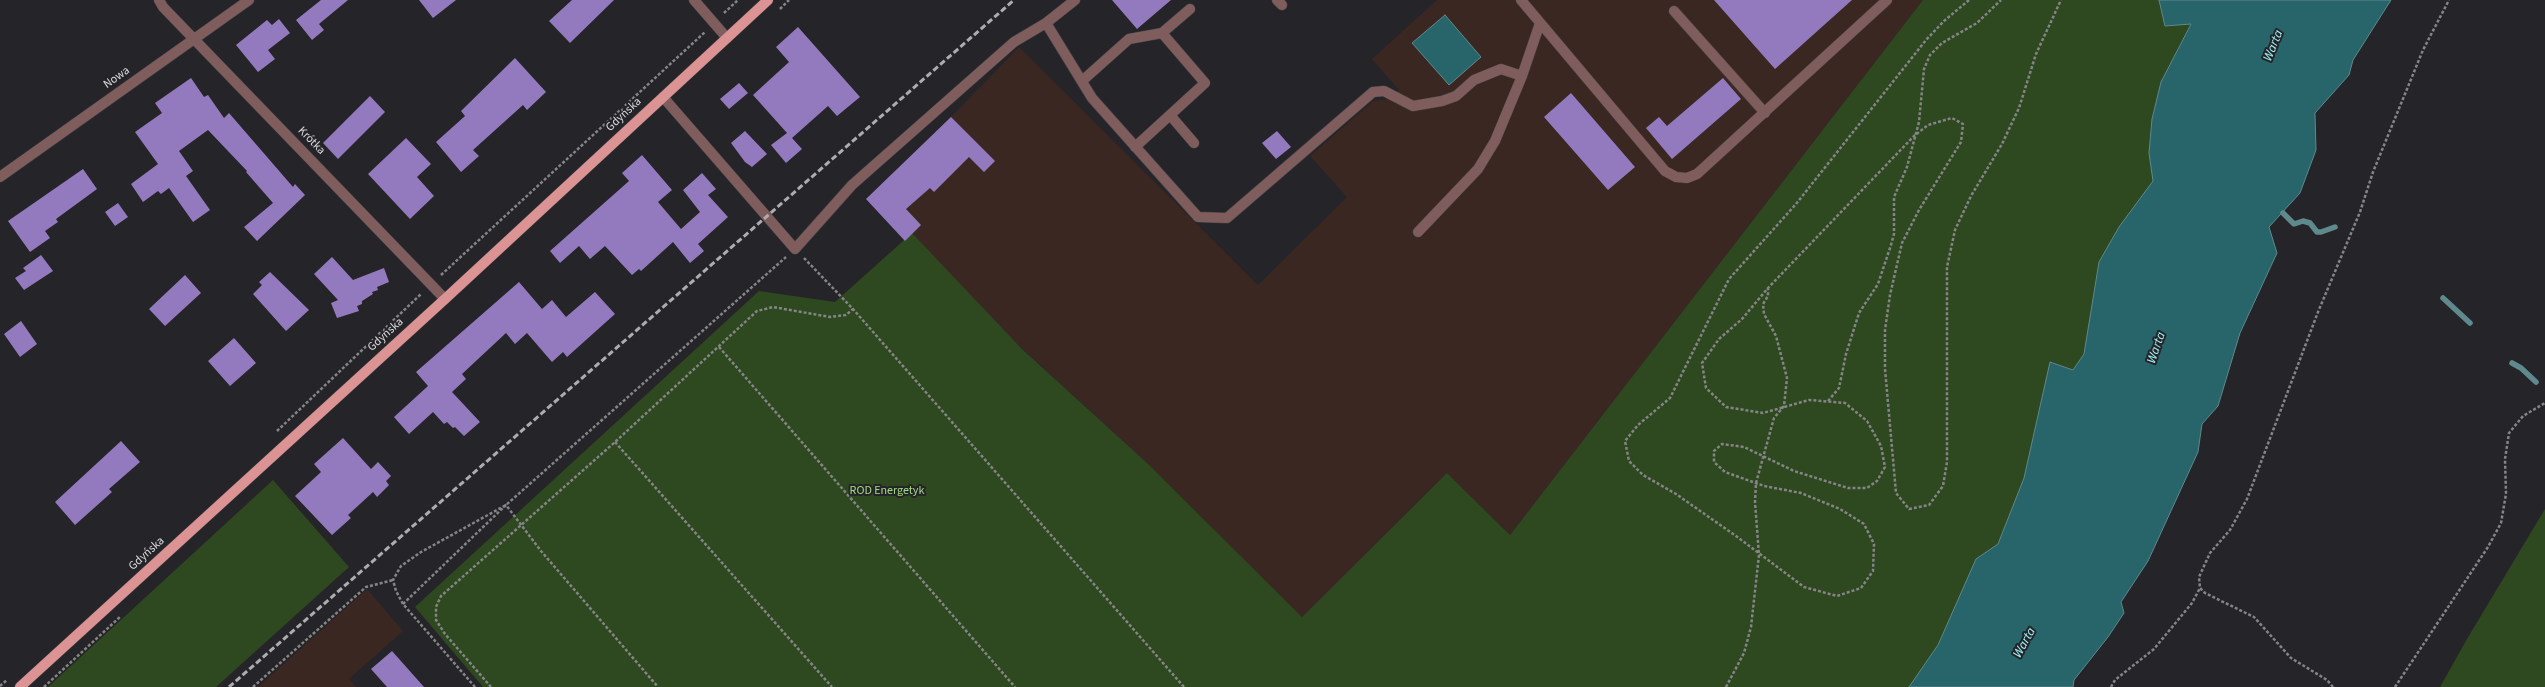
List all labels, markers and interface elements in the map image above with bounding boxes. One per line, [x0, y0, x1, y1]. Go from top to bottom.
water label: Warta [2261, 28, 2287, 64]
street label: Nowa [101, 64, 133, 92]
street label: Gdyńska [603, 95, 645, 135]
street label: Krótka [294, 124, 328, 158]
street label: Gdyńska [365, 315, 407, 355]
water label: Warta [2144, 330, 2170, 366]
park label: ROD Energetyk [850, 484, 924, 498]
street label: Gdyńska [126, 534, 168, 574]
water label: Warta [2010, 625, 2040, 661]

